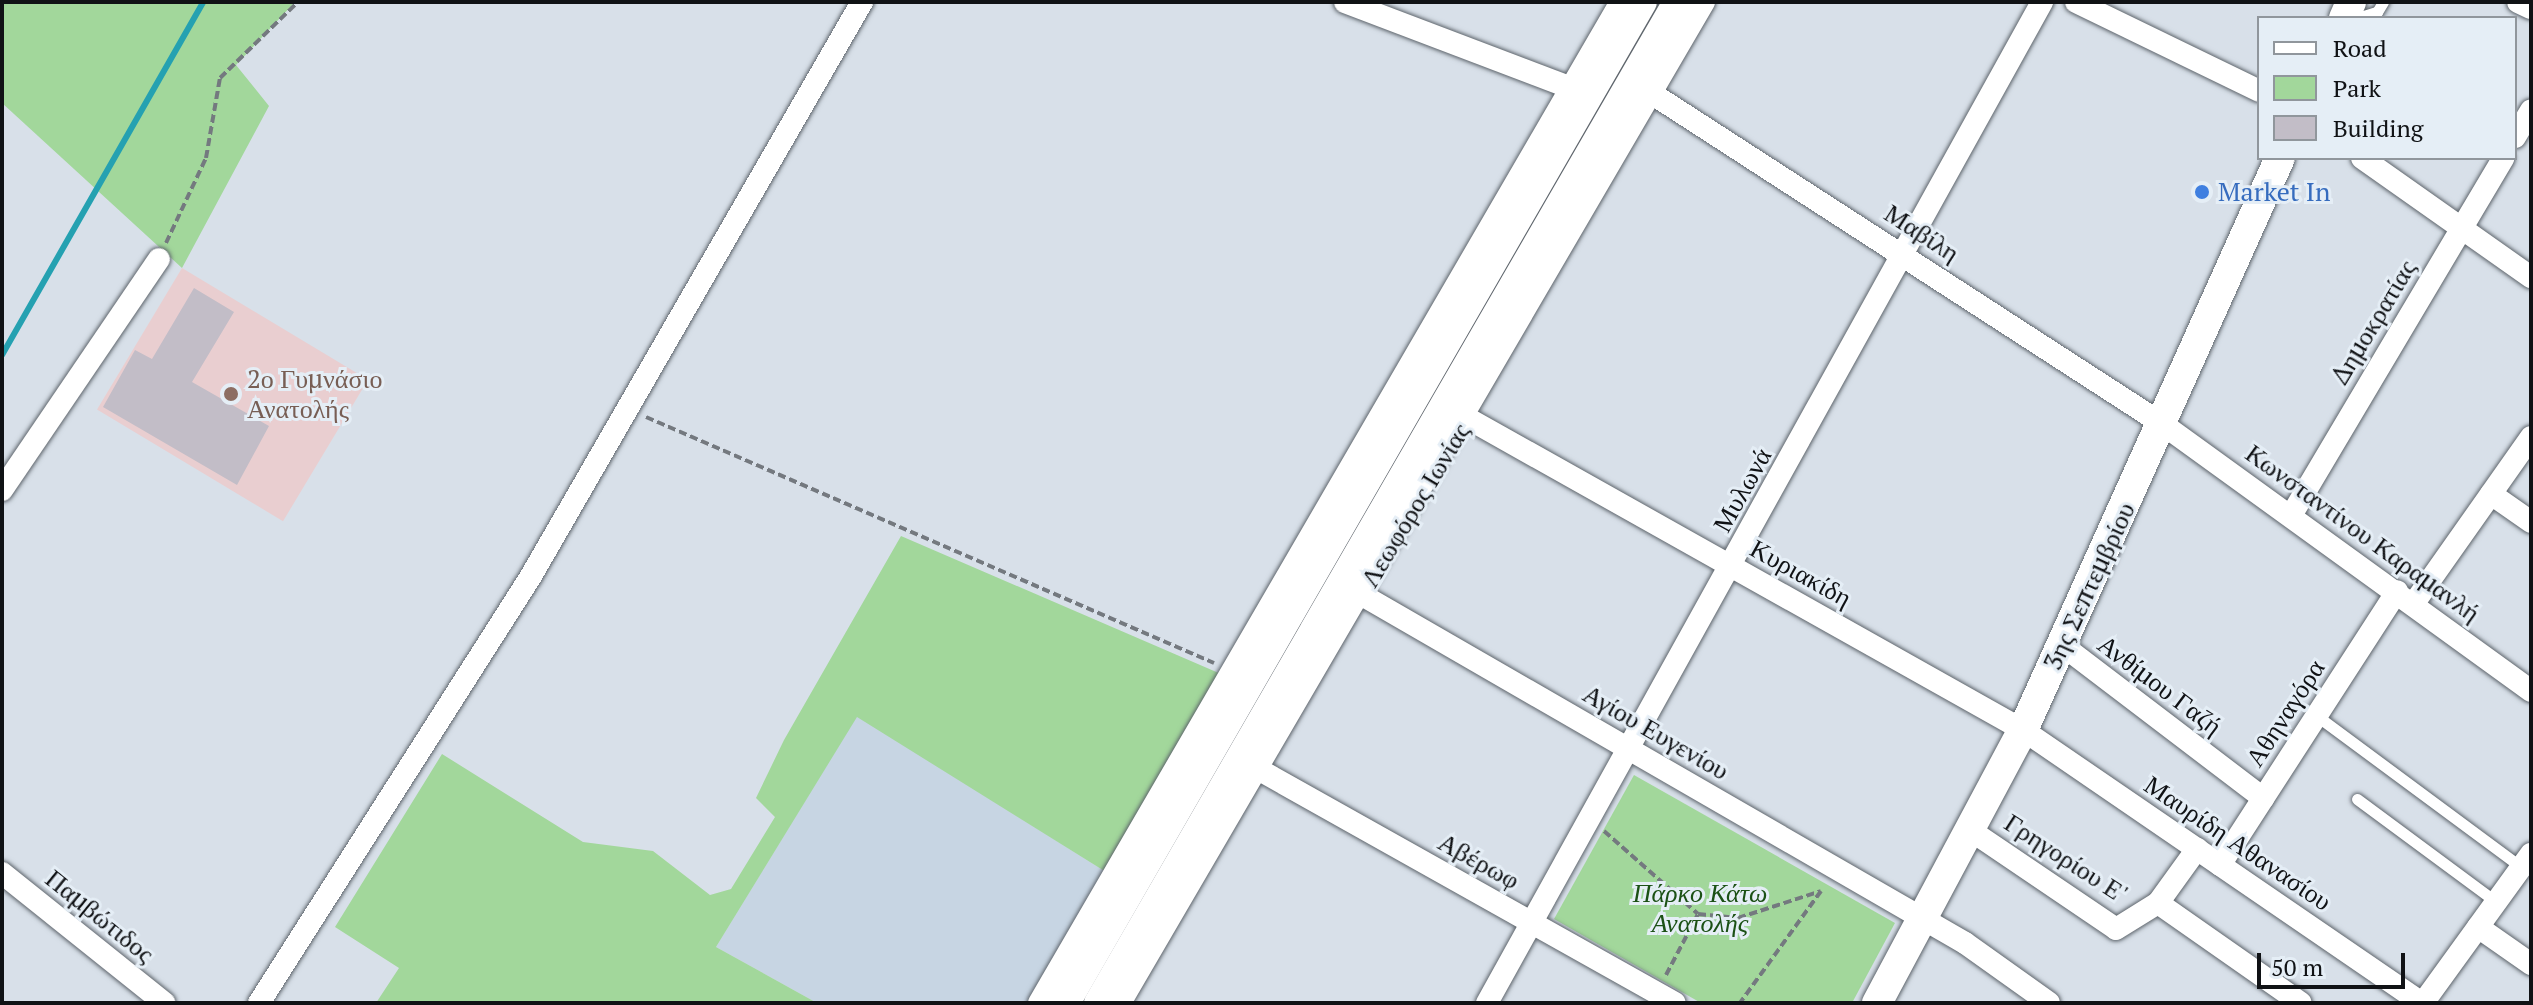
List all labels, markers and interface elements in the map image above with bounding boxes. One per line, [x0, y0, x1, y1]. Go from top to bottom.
legend [2257, 16, 2517, 160]
text: Road [2333, 32, 2387, 64]
text: Park [2333, 72, 2381, 104]
text: Building [2333, 112, 2423, 144]
place label: Market In [2218, 176, 2330, 208]
marker: Market In [2193, 183, 2211, 201]
street label: Μαβίλη [1879, 197, 1965, 269]
street label: Δημοκρατίας [2324, 254, 2422, 390]
place label: 2ο Γυμνάσιο Ανατολής [247, 363, 382, 424]
marker: 2ο Γυμνάσιο Ανατολής [222, 385, 240, 403]
street label: Λεωφόρος Ιωνίας [1354, 417, 1476, 593]
street label: Κωνσταντίνου Καραμανλή [2240, 437, 2486, 629]
street label: Μυλωνά [1706, 443, 1778, 537]
street label: 3ης Σεπτεμβρίου [2037, 497, 2141, 675]
street label: Κυριακίδη [1745, 532, 1857, 614]
street label: Ανθίμου Γαζή [2092, 628, 2228, 742]
street label: Αθηναγόρα [2239, 654, 2331, 772]
street label: Αγίου Ευγενίου [1578, 678, 1734, 786]
street label: Μαυρίδη Αθανασίου [2139, 769, 2337, 917]
street label: Γρηγορίου Ε' [1999, 807, 2133, 909]
street label: Αβέρωφ [1433, 826, 1525, 896]
street label: Παμβώτιδος [39, 863, 161, 969]
park label: Πάρκο Κάτω Ανατολής [1633, 877, 1767, 938]
scale bar [2261, 937, 2409, 987]
text: 50 m [2271, 951, 2323, 983]

